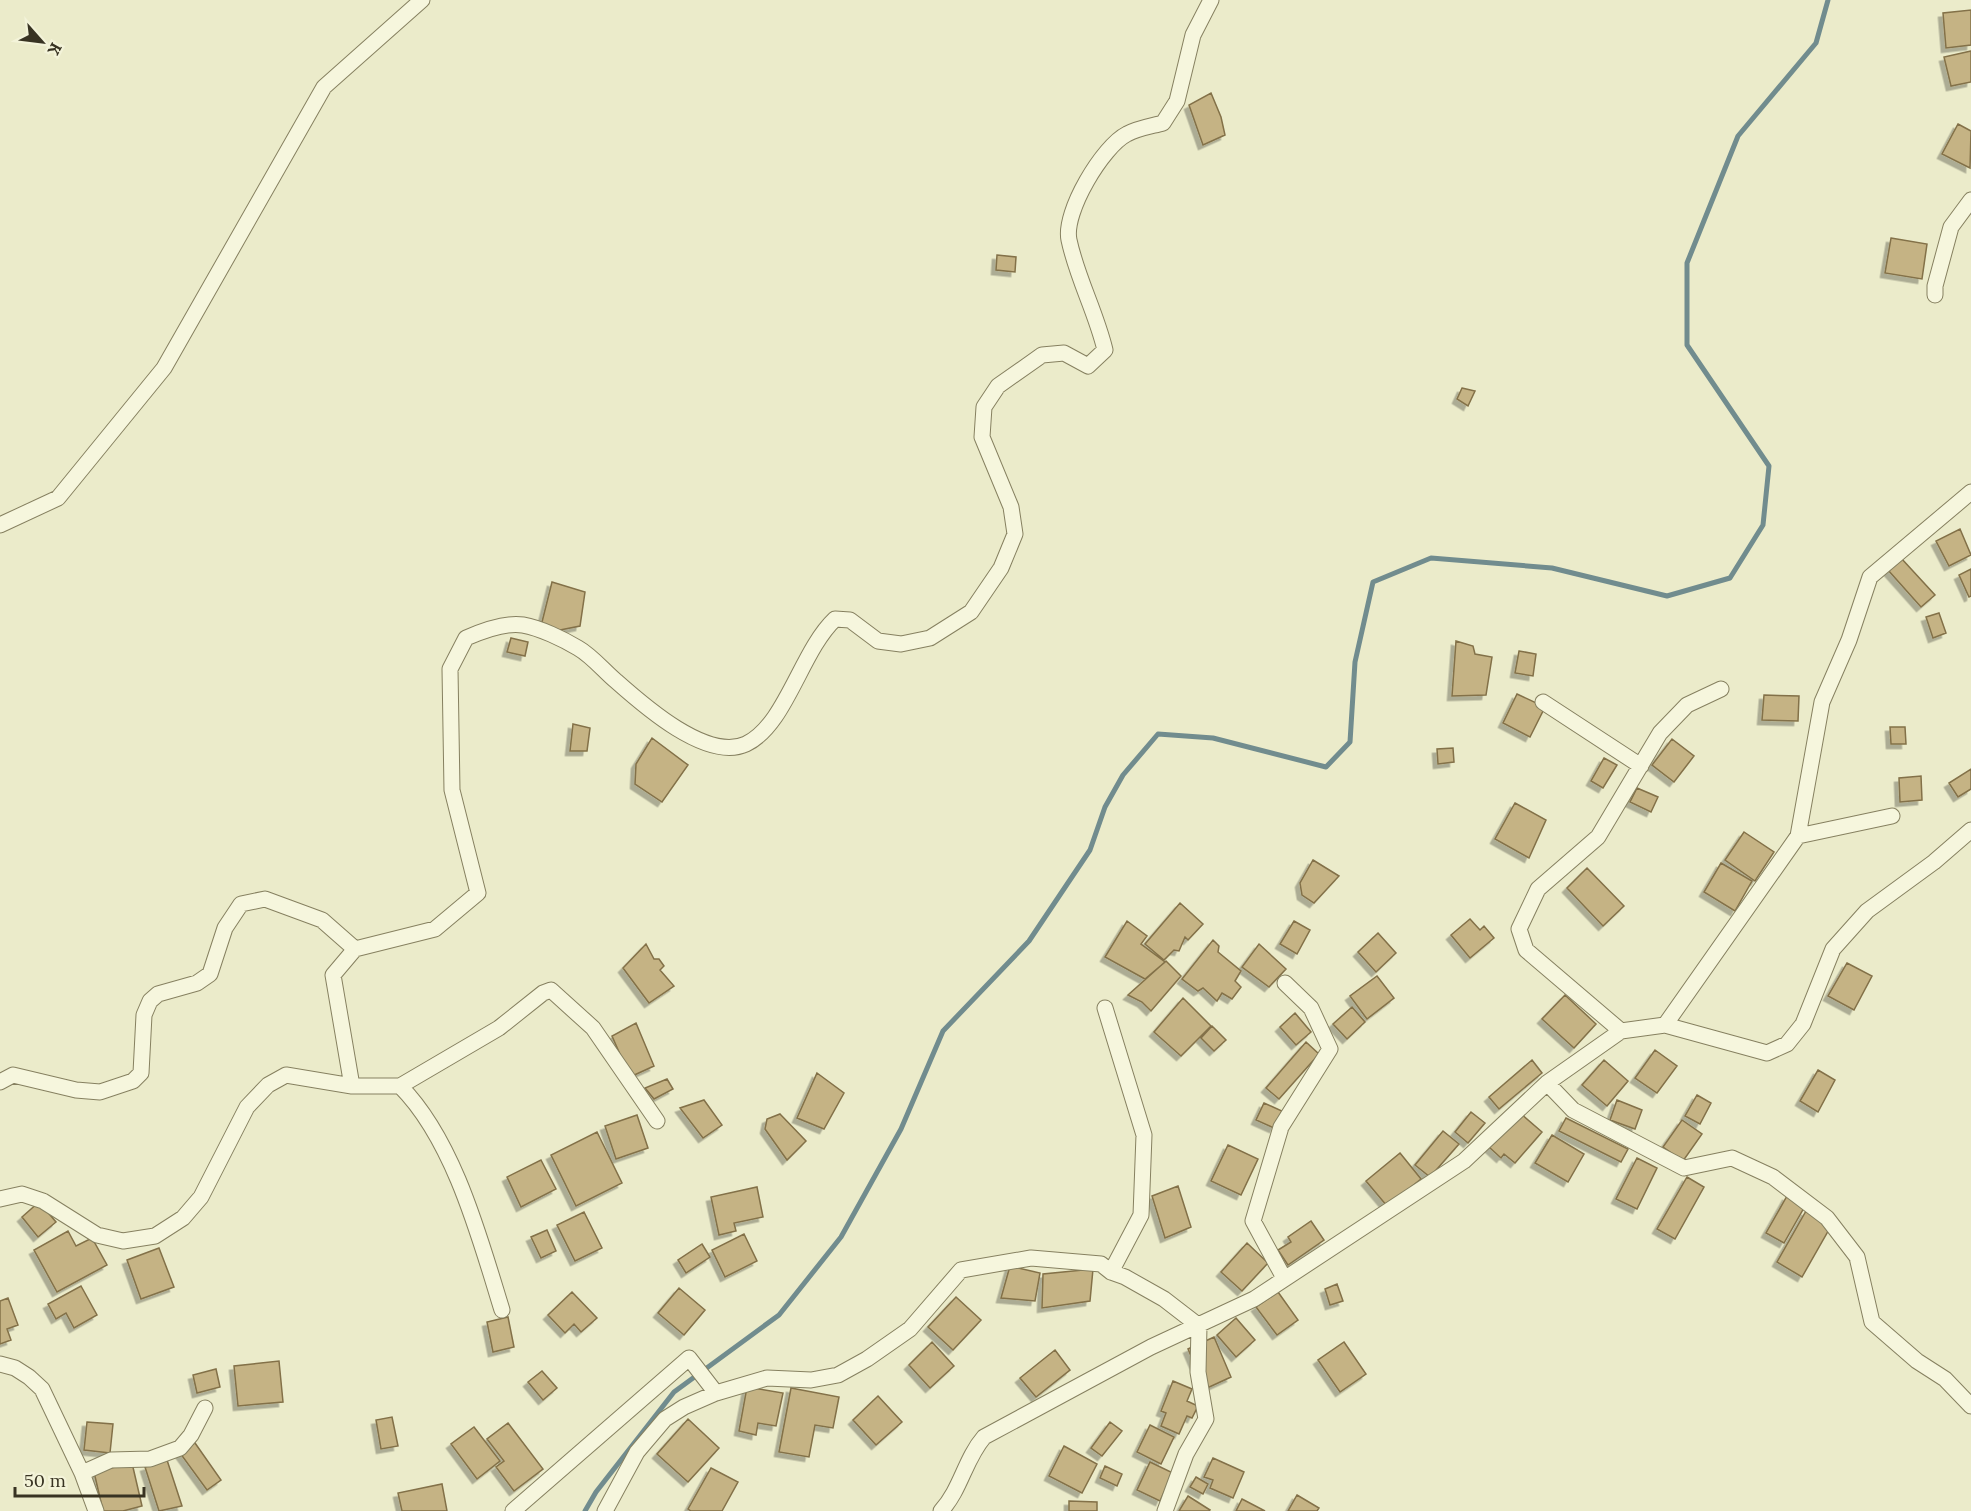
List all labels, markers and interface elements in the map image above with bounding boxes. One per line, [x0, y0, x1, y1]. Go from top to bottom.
north arrow [12, 12, 72, 72]
text: K [43, 39, 67, 59]
scale bar [15, 1460, 144, 1498]
text: 50 m [24, 1469, 66, 1492]

